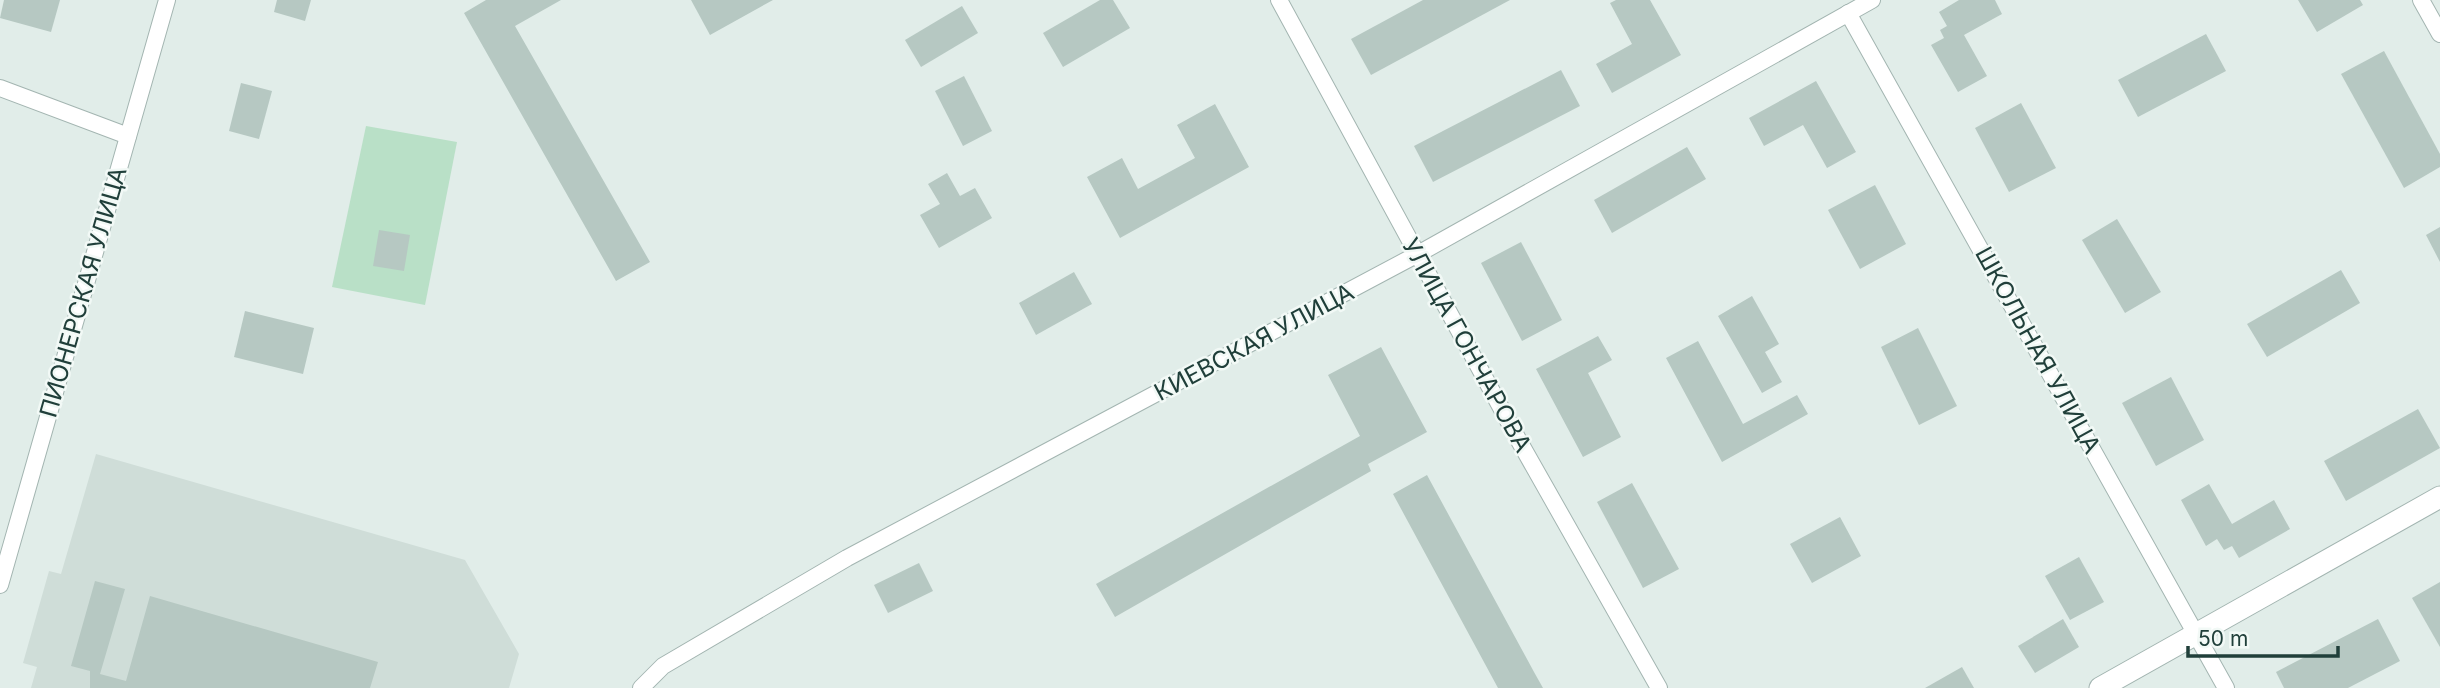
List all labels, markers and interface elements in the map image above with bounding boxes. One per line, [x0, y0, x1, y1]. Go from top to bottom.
street label: ПИОНЕРСКАЯ УЛИЦА [33, 163, 133, 421]
street label: УЛИЦА ГОНЧАРОВА [1396, 233, 1538, 457]
street label: ШКОЛЬНАЯ УЛИЦА [1969, 242, 2107, 458]
street label: КИЕВСКАЯ УЛИЦА [1149, 277, 1359, 407]
scale bar [2188, 614, 2338, 658]
text: 50 m [2198, 626, 2248, 651]

